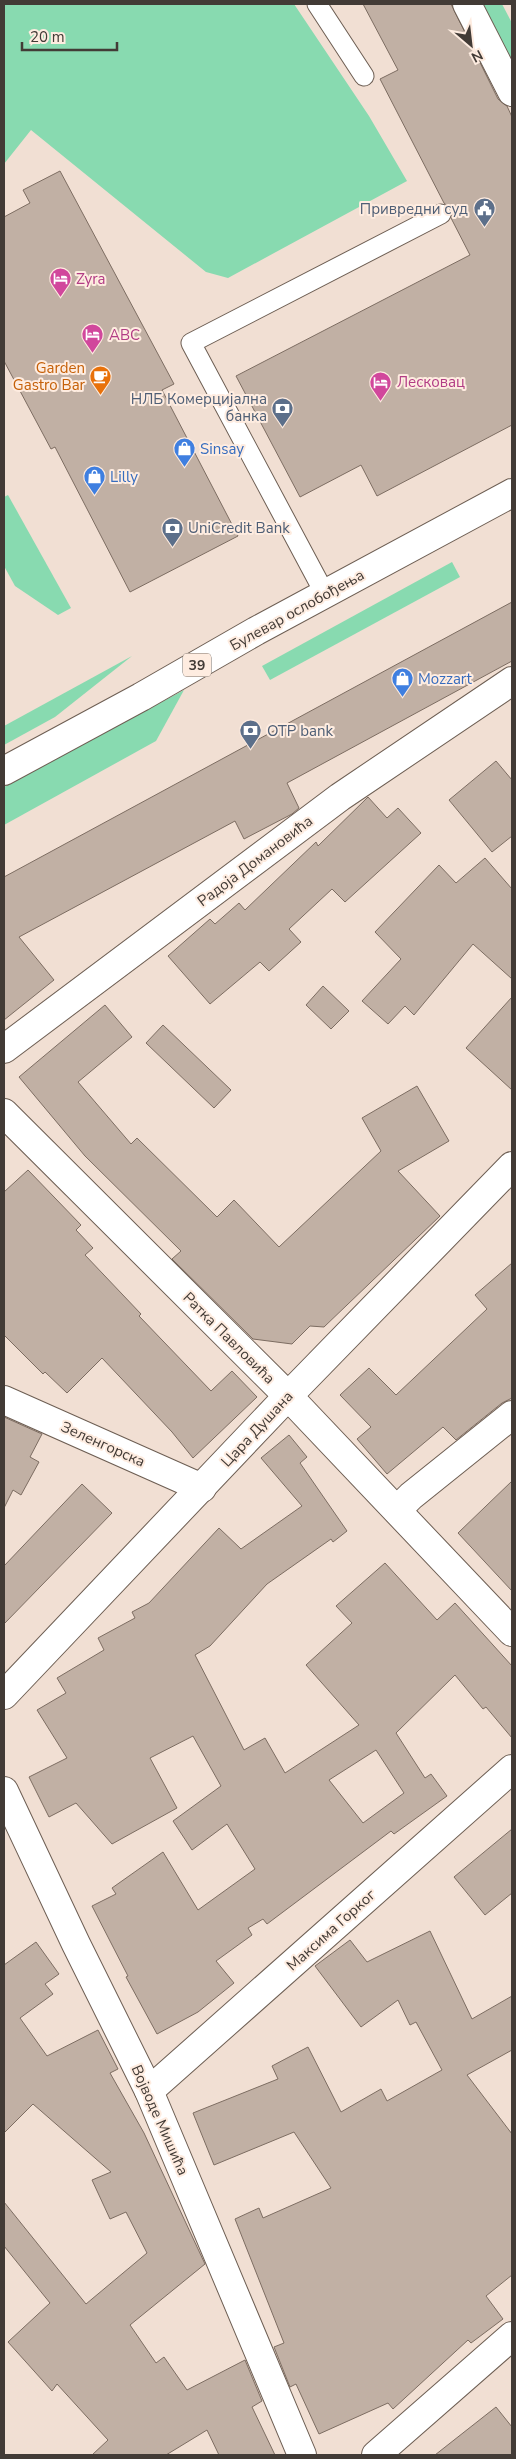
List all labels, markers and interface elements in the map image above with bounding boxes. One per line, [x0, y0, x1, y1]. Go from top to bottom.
scale bar [22, 20, 118, 52]
north arrow [446, 20, 496, 70]
text: 20 m [30, 27, 65, 47]
text: N [468, 45, 486, 67]
public building icon: Привредни суд [472, 197, 496, 228]
place label: Привредни суд [360, 199, 468, 219]
hotel icon: Zyra [48, 267, 72, 298]
place label: Zyra [76, 269, 105, 289]
hotel icon: ABC [81, 323, 105, 354]
place label: ABC [109, 325, 140, 345]
place label: Garden Gastro Bar [13, 358, 86, 395]
cafe icon: Garden Gastro Bar [89, 365, 113, 396]
hotel icon: Лесковац [369, 370, 393, 401]
place label: Лесковац [397, 372, 465, 392]
place label: НЛБ Комерцијална банка [131, 389, 267, 426]
bank icon: НЛБ Комерцијална банка [271, 396, 295, 427]
shop icon: Sinsay [172, 437, 196, 468]
place label: Sinsay [200, 439, 244, 459]
shop icon: Lilly [82, 465, 106, 496]
place label: Lilly [110, 467, 138, 487]
bank icon: UniCredit Bank [160, 516, 184, 547]
place label: UniCredit Bank [188, 518, 290, 538]
street label: Булевар ослобођења [226, 565, 368, 655]
road number: 39 [183, 654, 211, 676]
shop icon: Mozzart [390, 667, 414, 698]
place label: Mozzart [418, 669, 473, 689]
bank icon: OTP bank [239, 719, 263, 750]
place label: OTP bank [267, 721, 333, 741]
street label: Радоја Домановића [193, 811, 317, 911]
street label: Ратка Павловића [179, 1288, 279, 1388]
street label: Цара Душана [217, 1387, 297, 1471]
street label: Зеленгорска [58, 1417, 148, 1471]
street label: Максима Горког [282, 1884, 380, 1975]
street label: Војводе Мишића [127, 2062, 193, 2178]

